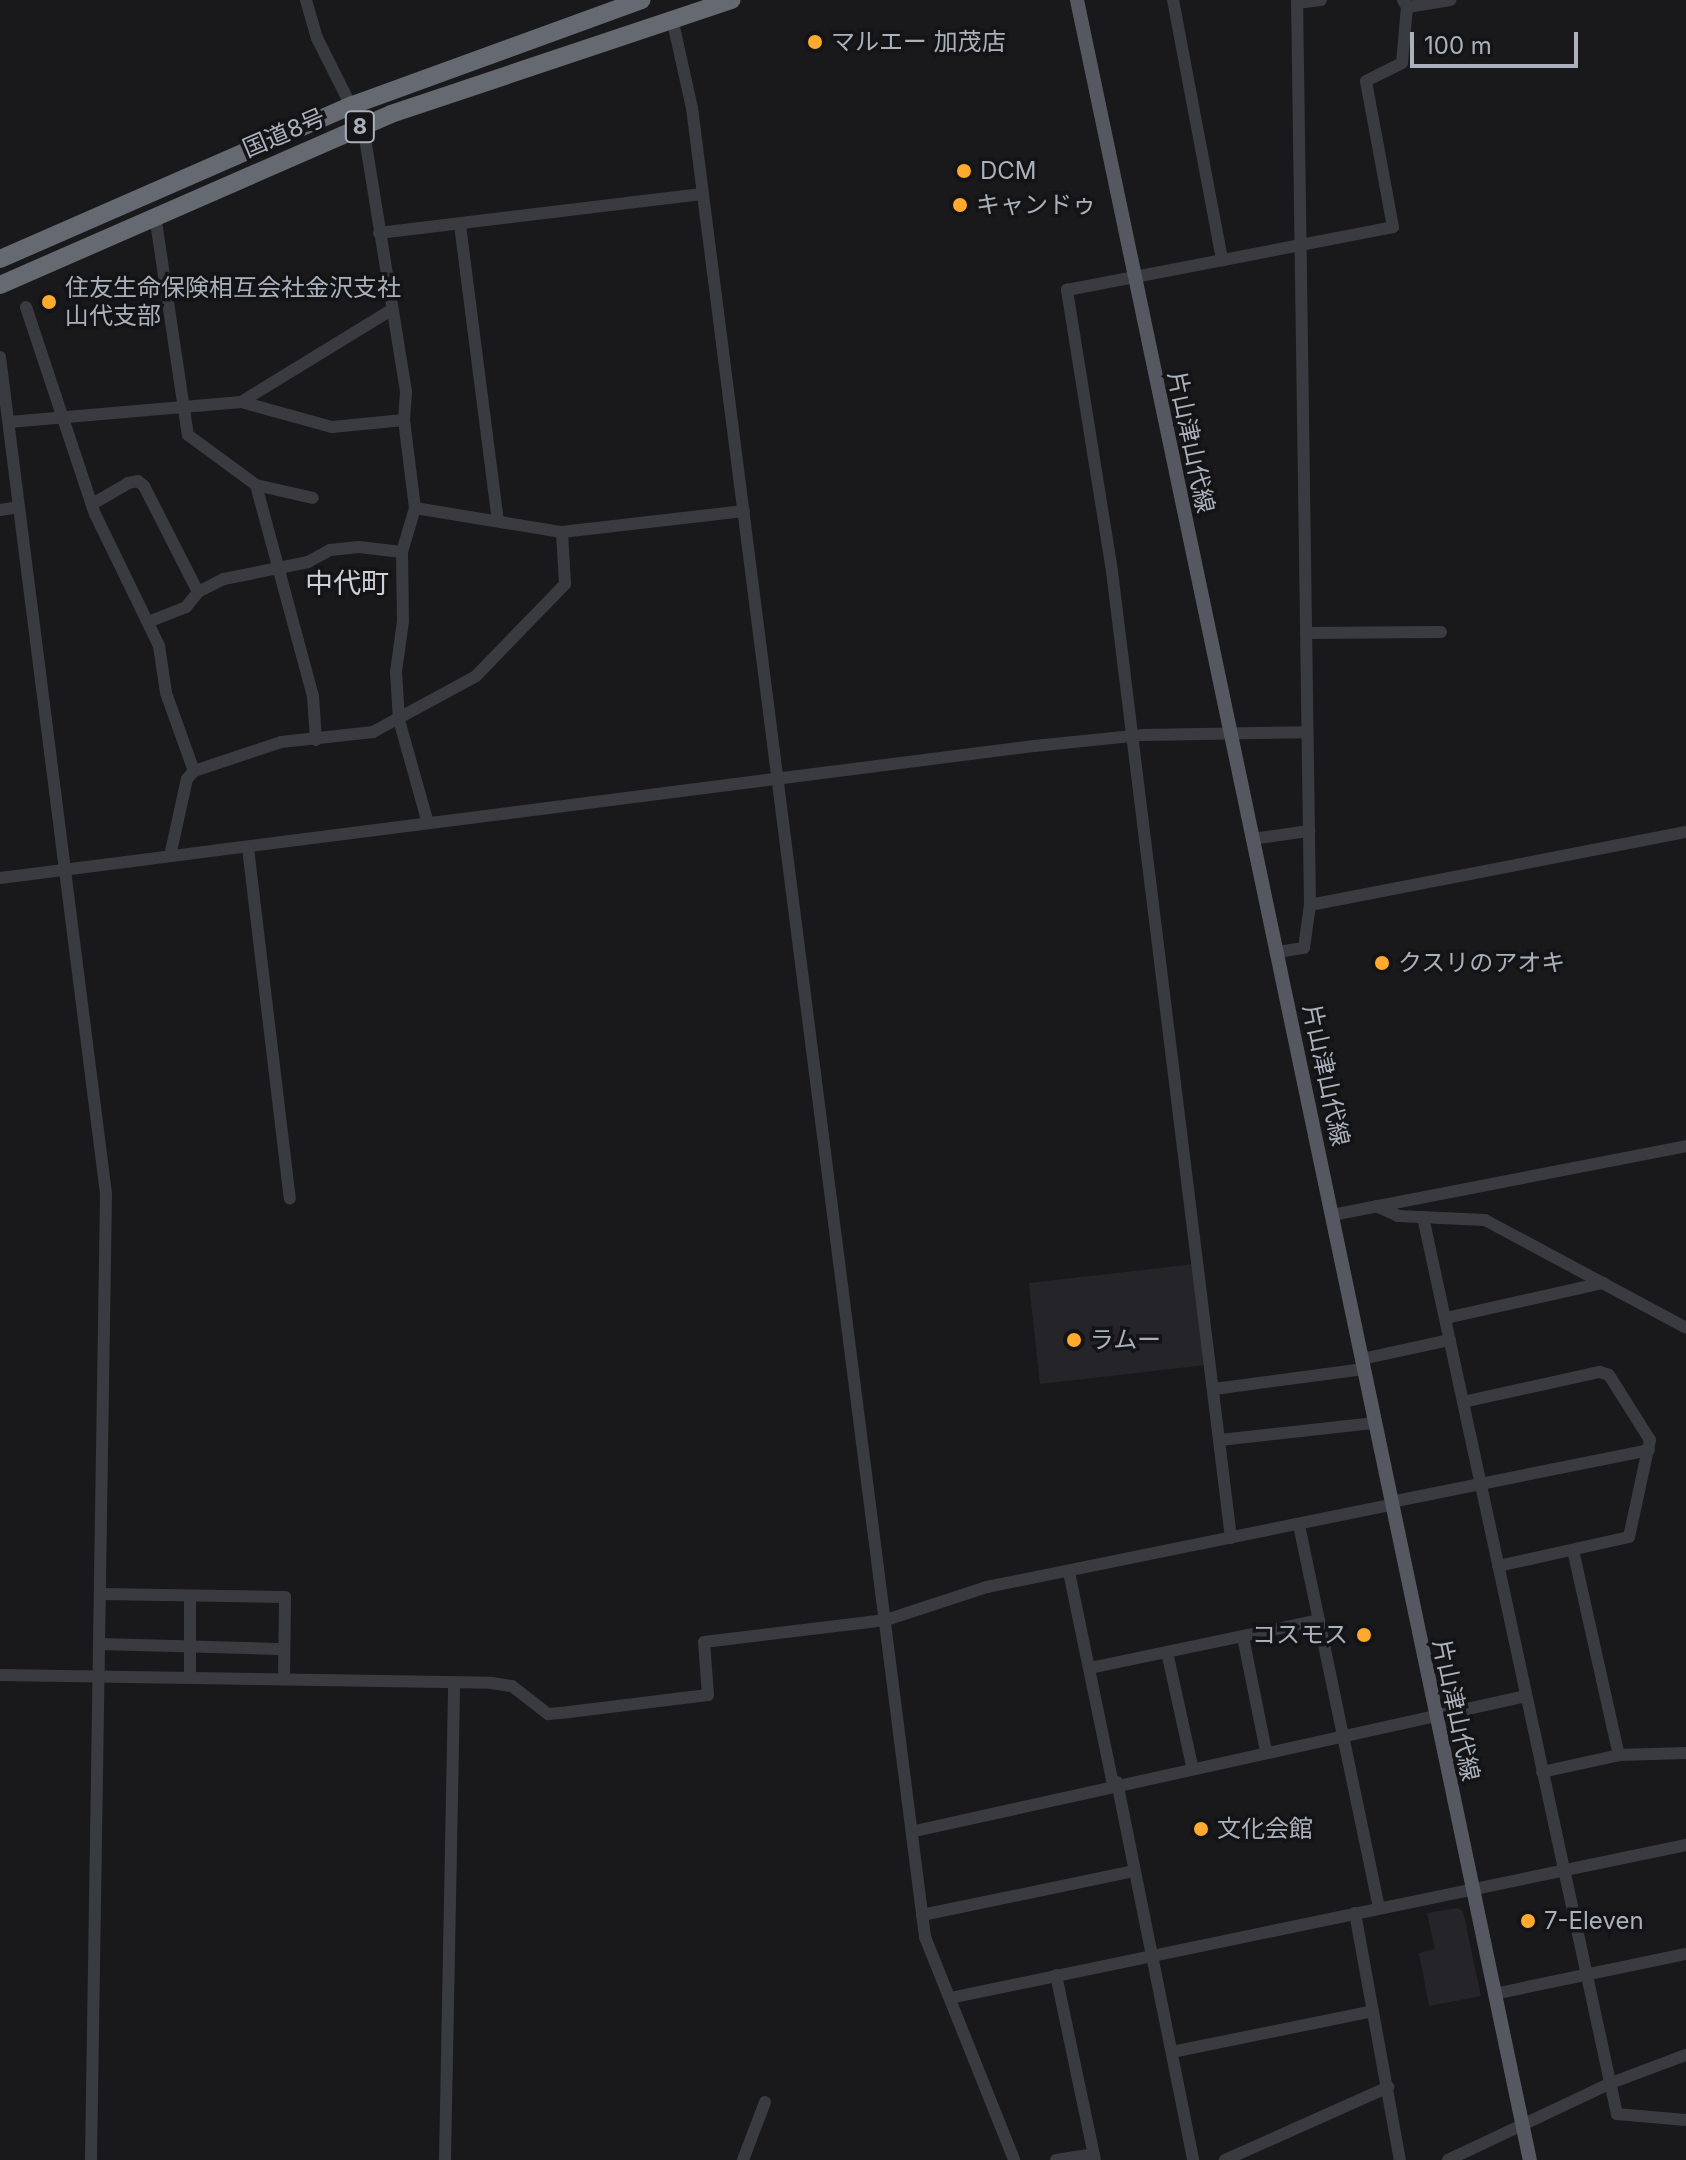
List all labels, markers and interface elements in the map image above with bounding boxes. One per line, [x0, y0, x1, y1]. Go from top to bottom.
scale bar [1414, 16, 1582, 66]
place label: マルエー 加茂店 [831, 28, 1006, 56]
text: 100 m [1424, 31, 1492, 60]
marker: マルエー 加茂店 [806, 33, 824, 51]
street label: 国道8号 [238, 103, 330, 163]
road number: 8 [344, 109, 376, 145]
place label: DCM [980, 157, 1037, 185]
marker: DCM [955, 162, 973, 180]
place label: キャンドゥ [976, 191, 1096, 219]
marker: キャンドゥ [951, 196, 969, 214]
place label: 住友生命保険相互会社金沢支社 山代支部 [65, 274, 401, 330]
marker: 住友生命保険相互会社金沢支社 山代支部 [40, 293, 58, 311]
street label: 片山津山代線 [1162, 369, 1220, 515]
district label: 中代町 [305, 566, 389, 600]
place label: クスリのアオキ [1398, 949, 1566, 977]
marker: クスリのアオキ [1373, 954, 1391, 972]
street label: 片山津山代線 [1297, 1002, 1355, 1148]
place label: ラムー [1090, 1326, 1162, 1354]
marker: ラムー [1065, 1331, 1083, 1349]
place label: コスモス [1252, 1621, 1348, 1649]
marker: コスモス [1355, 1626, 1373, 1644]
street label: 片山津山代線 [1427, 1637, 1485, 1783]
place label: 文化会館 [1217, 1815, 1313, 1843]
marker: 文化会館 [1192, 1820, 1210, 1838]
place label: 7-Eleven [1544, 1907, 1644, 1935]
marker: 7-Eleven [1519, 1912, 1537, 1930]

